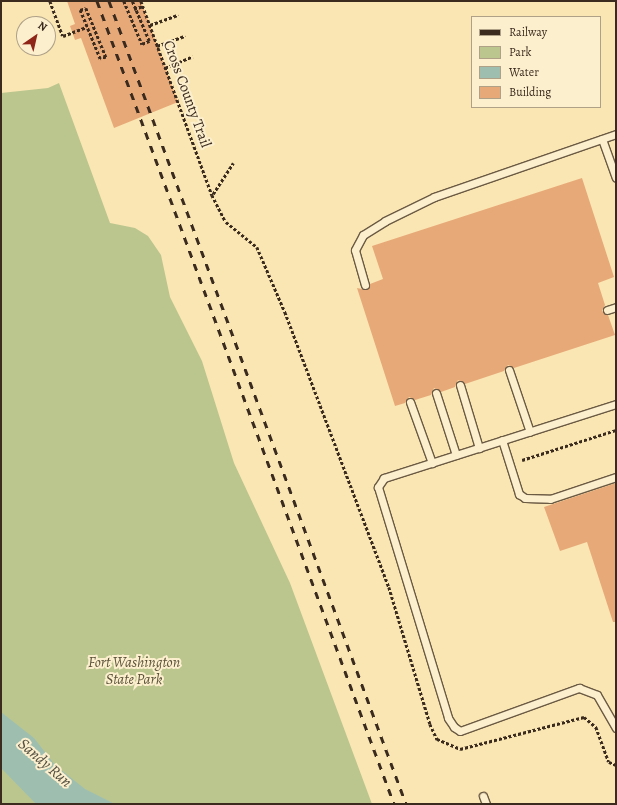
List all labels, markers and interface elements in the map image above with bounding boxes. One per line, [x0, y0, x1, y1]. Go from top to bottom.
north arrow [16, 16, 56, 56]
legend [471, 16, 601, 108]
text: N [35, 18, 50, 35]
text: Railway [509, 24, 547, 40]
street label: Cross County Trail [159, 38, 215, 150]
text: Park [509, 44, 532, 60]
text: Water [509, 64, 539, 80]
text: Building [509, 84, 551, 100]
park label: Fort Washington State Park [88, 653, 180, 688]
water label: Sandy Run [14, 734, 76, 792]

